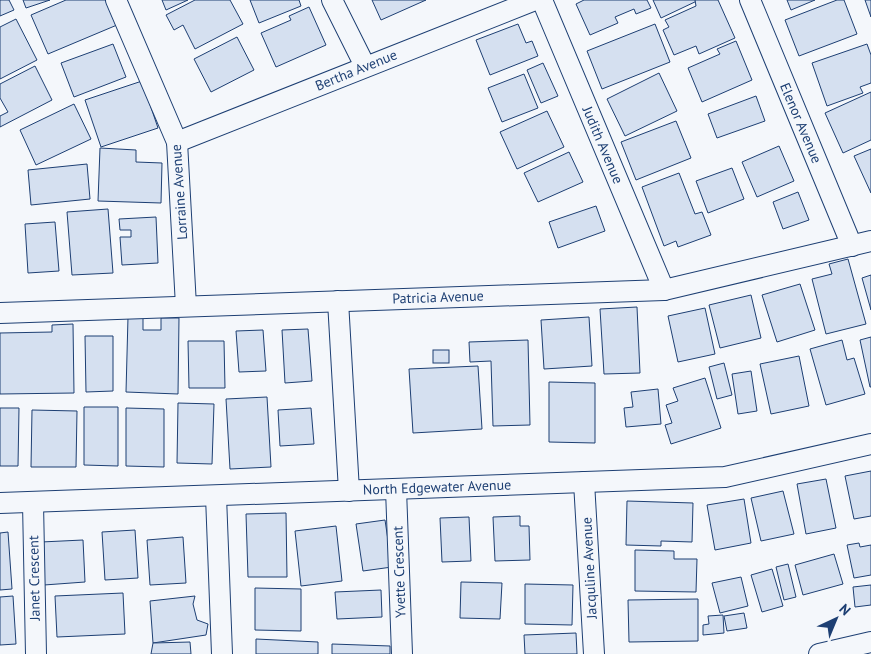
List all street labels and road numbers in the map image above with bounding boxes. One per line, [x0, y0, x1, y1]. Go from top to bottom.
street label: Bertha Avenue [312, 45, 400, 95]
street label: Elenor Avenue [776, 80, 826, 166]
street label: Judith Avenue [578, 103, 627, 186]
street label: Lorraine Avenue [167, 144, 191, 240]
street label: Patricia Avenue [392, 286, 484, 308]
street label: North Edgewater Avenue [362, 475, 512, 499]
street label: Jacquline Avenue [577, 517, 601, 620]
street label: Yvette Crescent [388, 525, 410, 618]
street label: Janet Crescent [24, 535, 44, 622]

